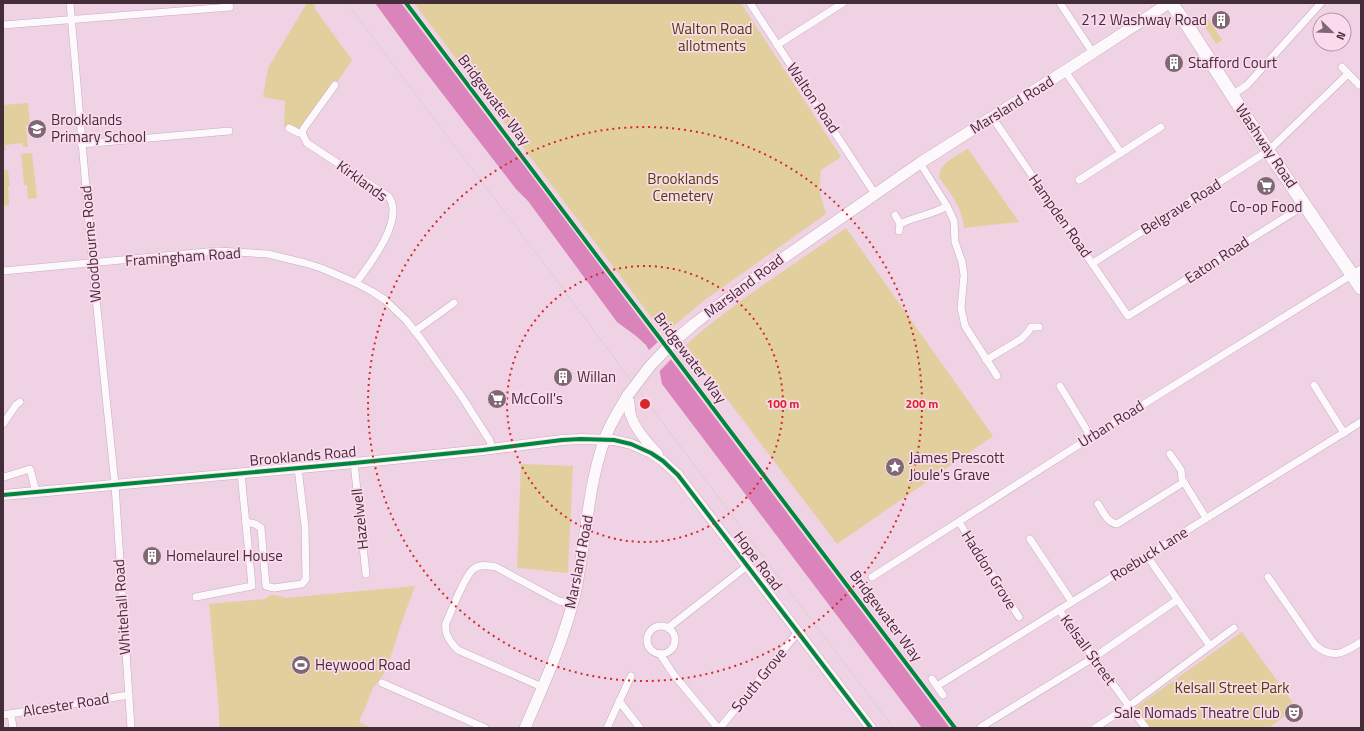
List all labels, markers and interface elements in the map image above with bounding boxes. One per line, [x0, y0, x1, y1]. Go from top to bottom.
place label: 212 Washway Road [1081, 8, 1207, 31]
building icon: 212 Washway Road [1210, 9, 1232, 31]
north arrow [1312, 12, 1352, 52]
park label: Walton Road allotments [671, 17, 753, 57]
text: N [1332, 29, 1350, 43]
street label: Bridgewater Way [452, 49, 536, 150]
place label: Stafford Court [1188, 51, 1278, 74]
building icon: Stafford Court [1163, 52, 1185, 74]
street label: Walton Road [781, 58, 846, 138]
street label: Marsland Road [965, 70, 1058, 140]
street label: Washway Road [1230, 99, 1303, 193]
place label: Brooklands Primary School [51, 108, 146, 148]
school or university icon: Brooklands Primary School [26, 118, 48, 140]
street label: Kirklands [332, 154, 393, 207]
park label: Brooklands Cemetery [647, 167, 719, 207]
street label: Hampden Road [1023, 169, 1098, 262]
street label: Belgrave Road [1136, 173, 1225, 240]
supermarket icon: Co-op Food [1255, 175, 1277, 197]
street label: Woodbourne Road [74, 185, 107, 303]
place label: Co-op Food [1229, 195, 1303, 218]
street label: Eaton Road [1180, 230, 1254, 289]
street label: Framingham Road [124, 241, 242, 272]
street label: Marsland Road [699, 248, 789, 323]
street label: Bridgewater Way [648, 307, 732, 408]
place label: Willan [577, 365, 616, 388]
building icon: Willan [552, 366, 574, 388]
place label: McColl's [511, 387, 563, 410]
supermarket icon: McColl's [486, 388, 508, 410]
text: 100 m [767, 394, 799, 413]
text: 200 m [906, 394, 938, 413]
street label: Urban Road [1073, 394, 1148, 453]
centre of rings [638, 397, 652, 411]
street label: Brooklands Road [249, 439, 357, 472]
place label: James Prescott Joule's Grave [909, 446, 1005, 486]
place icon: James Prescott Joule's Grave [884, 456, 906, 478]
street label: Hazelwell [345, 487, 374, 551]
street label: Marsland Road [558, 513, 599, 611]
street label: Roebuck Lane [1105, 521, 1192, 587]
street label: Hope Road [728, 526, 788, 595]
street label: Haddon Grove [956, 526, 1023, 614]
place label: Homelaurel House [166, 544, 283, 567]
building icon: Homelaurel House [141, 545, 163, 567]
street label: Whitehall Road [107, 558, 136, 656]
street label: Bridgewater Way [844, 565, 928, 666]
street label: Kelsall Street [1055, 609, 1122, 691]
street label: South Grove [725, 642, 792, 717]
place label: Heywood Road [315, 653, 411, 676]
sports icon: Heywood Road [290, 654, 312, 676]
park label: Kelsall Street Park [1175, 676, 1289, 699]
street label: Alcester Road [21, 686, 111, 723]
place label: Sale Nomads Theatre Club [1114, 701, 1280, 724]
theatre icon: Sale Nomads Theatre Club [1283, 702, 1305, 724]

